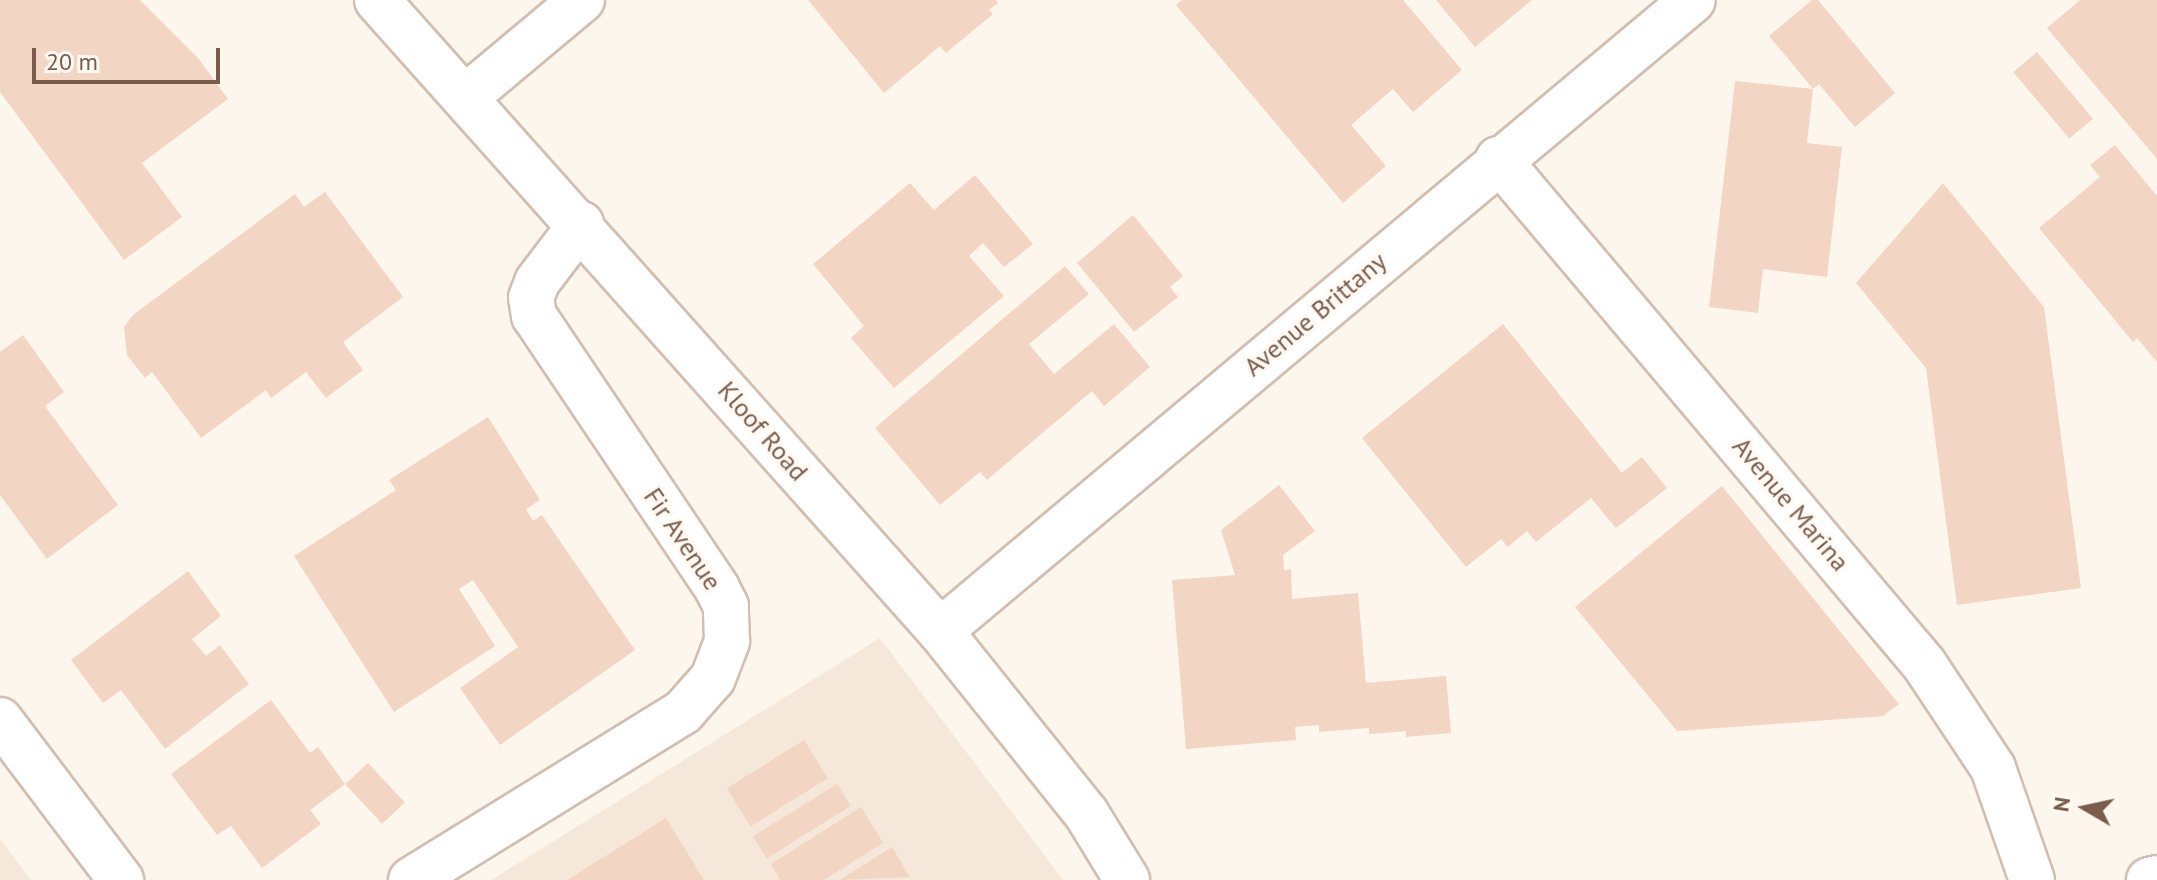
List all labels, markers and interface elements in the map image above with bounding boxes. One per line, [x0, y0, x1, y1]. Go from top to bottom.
scale bar [36, 32, 224, 82]
text: 20 m [46, 46, 98, 77]
street label: Avenue Brittany [1238, 245, 1392, 383]
street label: Kloof Road [711, 375, 815, 487]
street label: Avenue Marina [1726, 431, 1856, 577]
street label: Fir Avenue [637, 482, 729, 596]
north arrow [2045, 768, 2125, 848]
text: N [2046, 795, 2076, 814]

